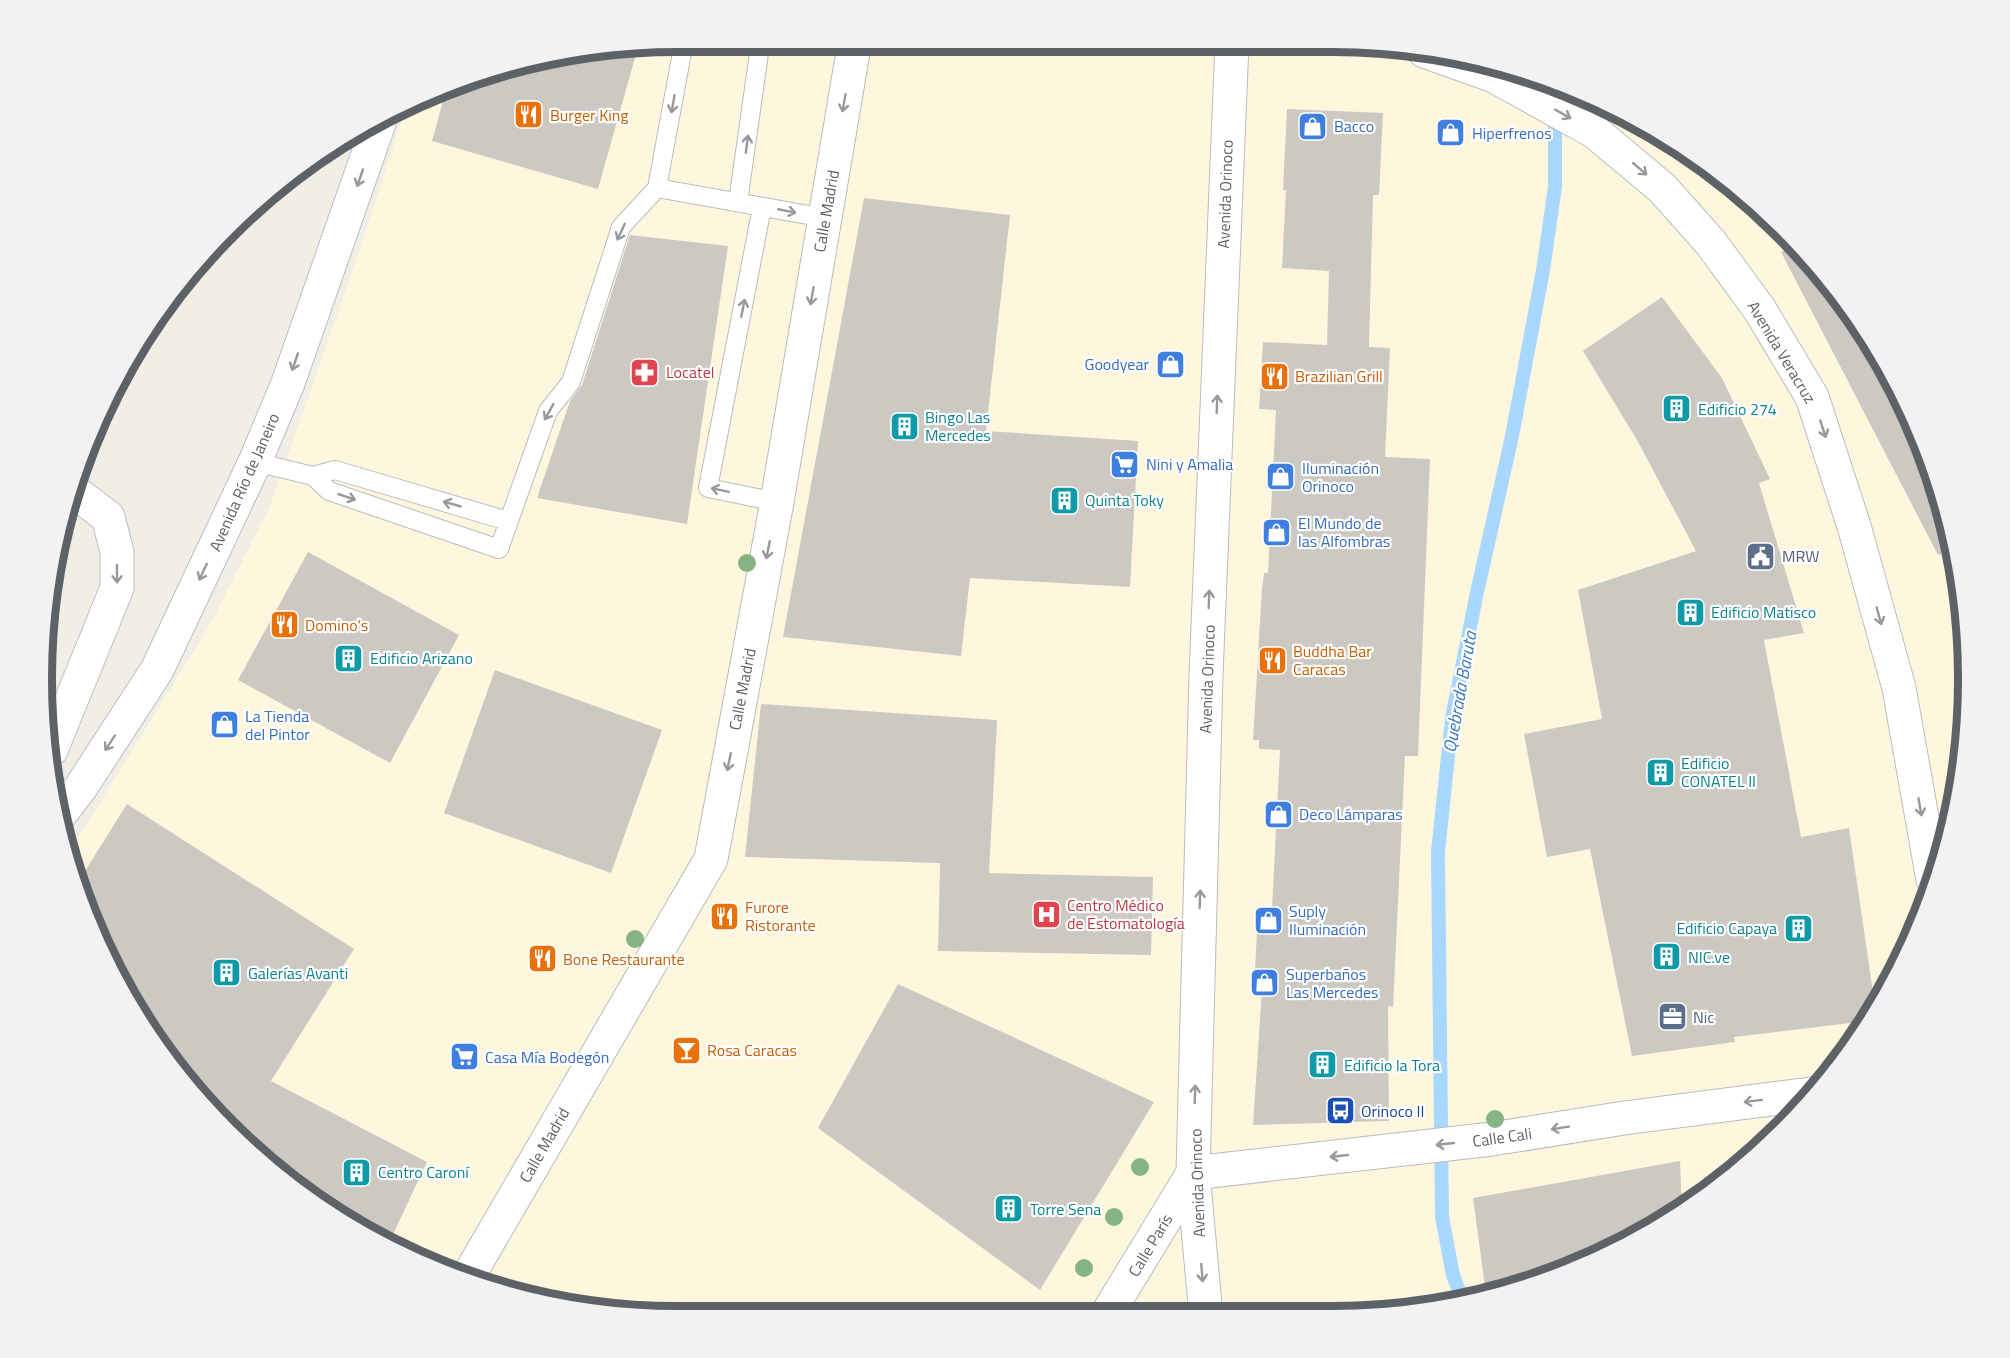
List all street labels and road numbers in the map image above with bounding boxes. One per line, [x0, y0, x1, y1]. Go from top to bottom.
street label: Avenida Orinoco [1211, 139, 1239, 249]
street label: Calle Madrid [807, 168, 845, 254]
street label: Avenida Veracruz [1742, 296, 1822, 408]
street label: Avenida Río de Janeiro [203, 409, 285, 555]
street label: Avenida Orinoco [1193, 624, 1221, 734]
street label: Calle Madrid [722, 646, 762, 732]
street label: Calle Madrid [513, 1103, 575, 1187]
street label: Calle Cali [1471, 1121, 1533, 1153]
street label: Avenida Orinoco [1183, 1128, 1211, 1238]
street label: Calle París [1122, 1209, 1178, 1281]

